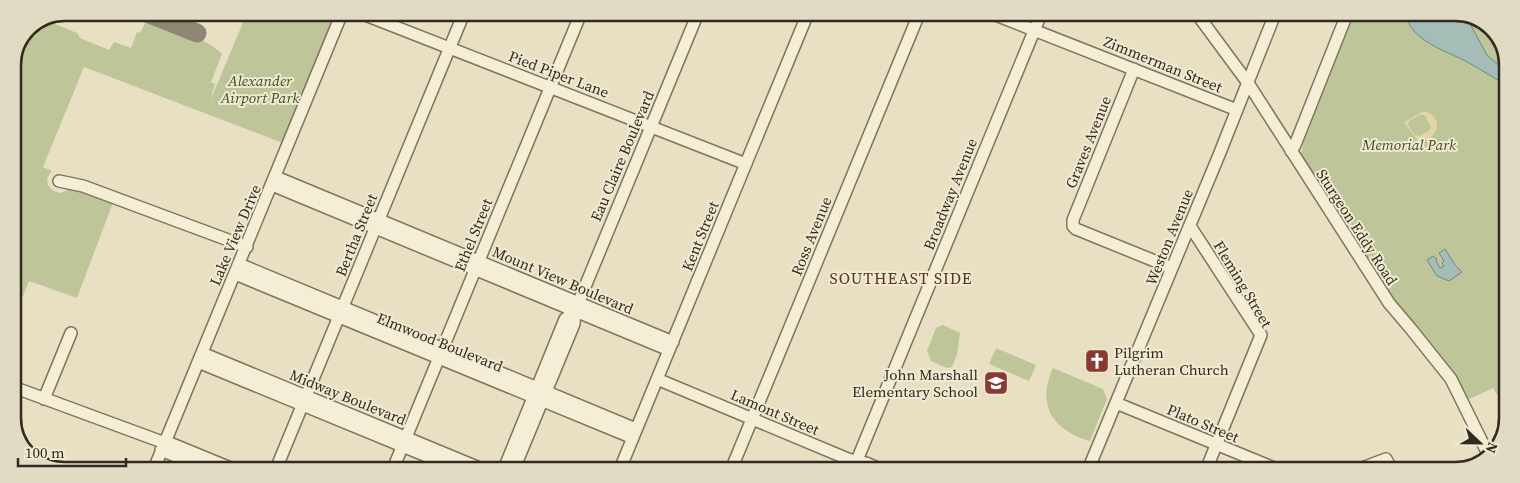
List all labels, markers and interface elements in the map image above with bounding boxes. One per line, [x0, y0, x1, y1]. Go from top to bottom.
street label: Zimmerman Street [1101, 31, 1226, 97]
street label: Pied Piper Lane [506, 45, 613, 103]
park label: Alexander Airport Park [220, 70, 300, 108]
street label: Eau Claire Boulevard [585, 87, 659, 225]
street label: Graves Avenue [1060, 92, 1116, 191]
park label: Memorial Park [1361, 134, 1457, 155]
street label: Broadway Avenue [918, 135, 982, 253]
street label: Sturgeon Eddy Road [1312, 165, 1403, 290]
street label: Lake View Drive [204, 181, 266, 289]
street label: Weston Avenue [1140, 185, 1198, 288]
street label: Bertha Street [330, 190, 382, 280]
street label: Ross Avenue [786, 193, 837, 279]
street label: Ethel Street [449, 195, 497, 275]
street label: Kent Street [676, 198, 724, 274]
street label: Fleming Street [1209, 237, 1277, 331]
street label: Mount View Boulevard [489, 241, 637, 319]
district label: SOUTHEAST SIDE [830, 267, 972, 289]
street label: Elmwood Boulevard [374, 307, 507, 377]
place label: Pilgrim Lutheran Church [1114, 342, 1229, 380]
church icon: Pilgrim Lutheran Church [1084, 348, 1110, 374]
street label: Midway Boulevard [287, 364, 410, 430]
place label: John Marshall Elementary School [852, 364, 979, 402]
school or university icon: John Marshall Elementary School [983, 370, 1009, 396]
street label: Lamont Street [727, 384, 823, 440]
street label: Plato Street [1164, 398, 1242, 448]
north arrow [1455, 418, 1505, 468]
scale bar [18, 436, 125, 468]
text: N [1481, 439, 1503, 456]
text: 100 m [25, 442, 65, 463]

